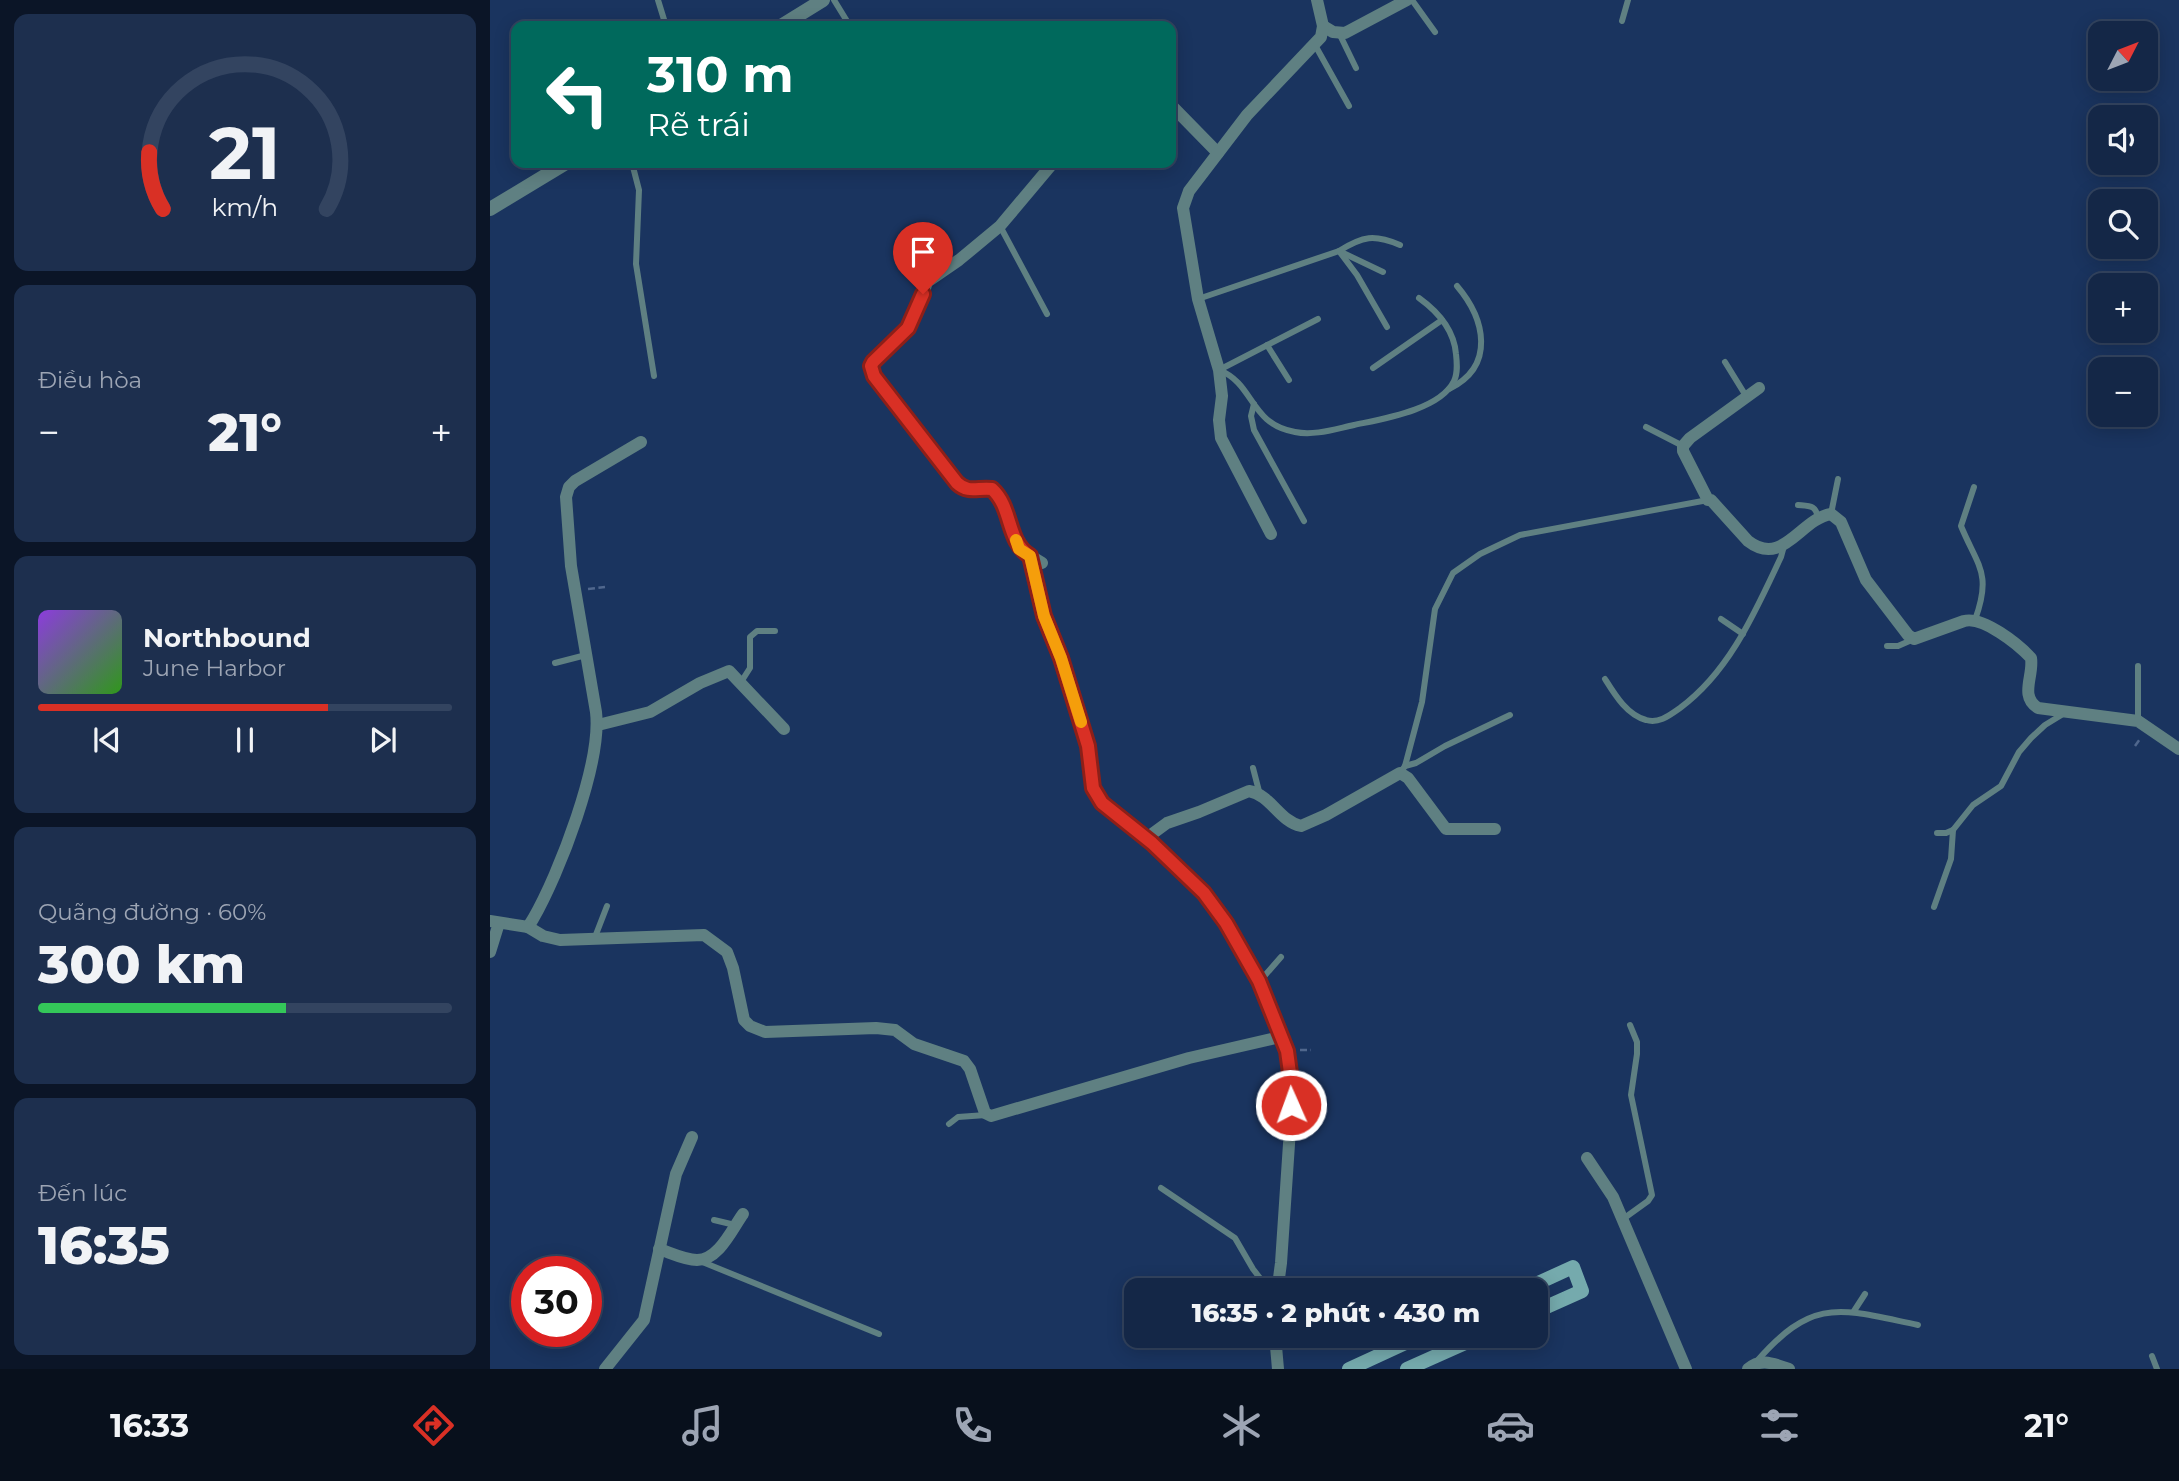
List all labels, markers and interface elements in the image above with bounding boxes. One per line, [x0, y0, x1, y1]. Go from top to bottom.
north arrow [2088, 21, 2158, 91]
map controls [2088, 21, 2158, 427]
text: 310 m [647, 45, 794, 104]
icon: left [532, 49, 623, 140]
text: Rẽ trái [647, 105, 750, 144]
button: sound [2088, 105, 2158, 175]
text: 21 [209, 109, 281, 197]
button: search [2088, 189, 2158, 259]
text: km/h [212, 191, 278, 221]
pin [893, 222, 953, 294]
icon: arrive [904, 233, 942, 271]
button: + [2088, 273, 2158, 343]
button: − [2088, 357, 2158, 427]
text: Điều hòa [38, 366, 142, 394]
text: 21° [208, 401, 282, 464]
text: − [38, 409, 60, 456]
text: + [430, 409, 452, 456]
text: Northbound [143, 622, 311, 654]
text: June Harbor [143, 654, 286, 682]
icon: previous [88, 721, 126, 759]
icon: pause [226, 721, 264, 759]
icon: next [364, 721, 402, 759]
text: Quãng đường · 60% [38, 898, 266, 926]
text: 300 km [38, 933, 245, 996]
position arrow [1254, 1068, 1328, 1142]
text: Đến lúc [38, 1179, 127, 1207]
text: 16:35 [38, 1214, 170, 1277]
speed limit sign: 30 [511, 1256, 602, 1347]
text: 16:35 · 2 phút · 430 m [1192, 1297, 1480, 1329]
icon: directions [409, 1401, 458, 1450]
icon: music [678, 1401, 727, 1450]
icon: phone [948, 1401, 997, 1450]
icon: climate [1217, 1401, 1266, 1450]
icon: car [1486, 1401, 1535, 1450]
icon: filters [1755, 1401, 1804, 1450]
text: 16:33 [110, 1406, 189, 1445]
text: 21° [2024, 1406, 2069, 1445]

